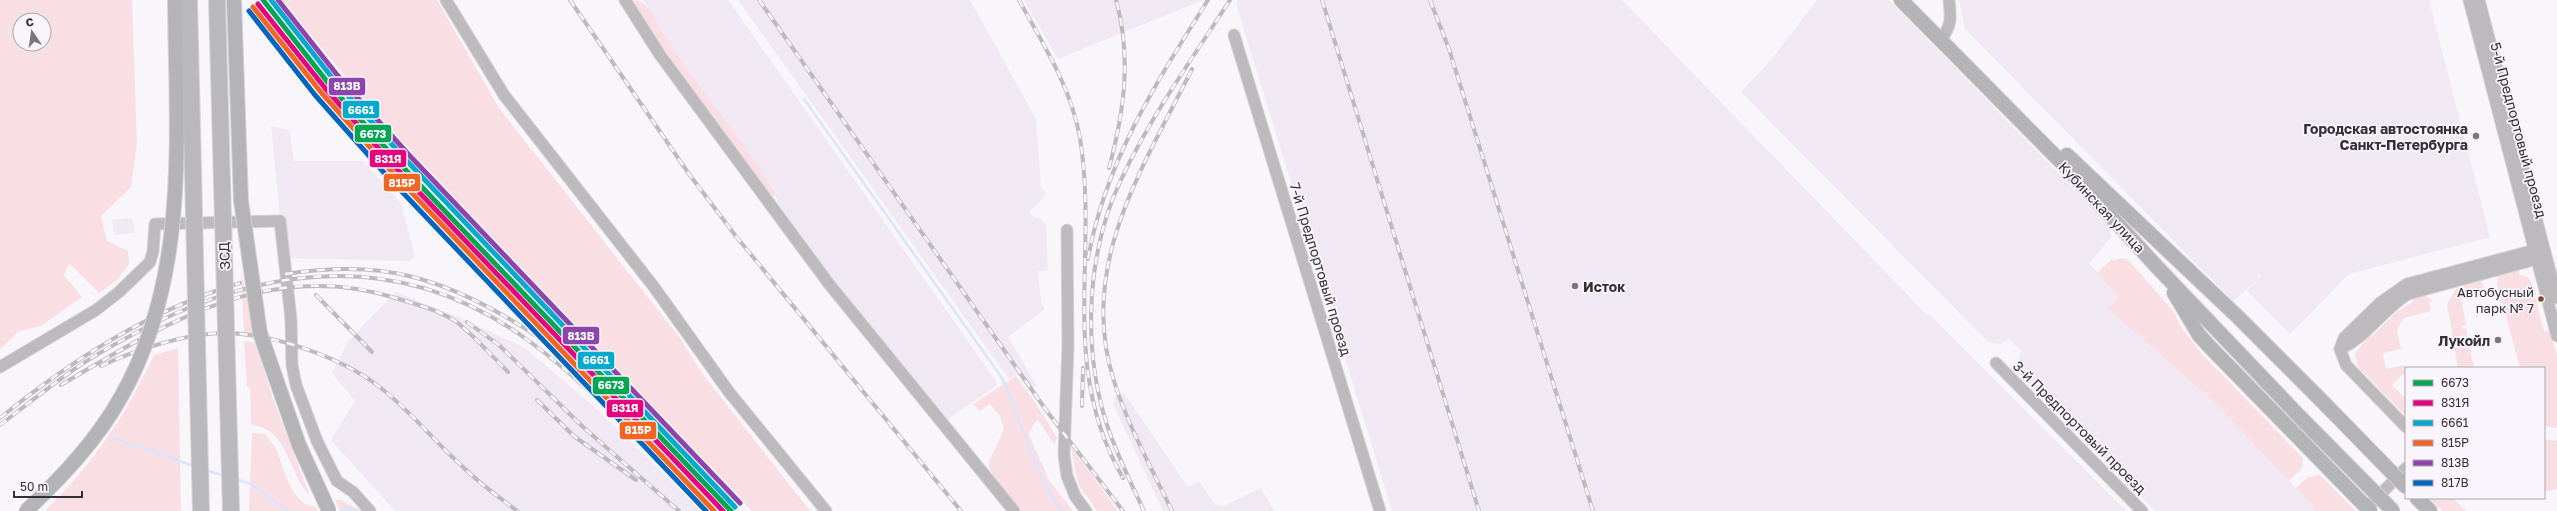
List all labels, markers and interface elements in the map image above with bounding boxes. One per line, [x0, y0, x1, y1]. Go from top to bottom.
north arrow [12, 12, 52, 52]
text: С [24, 15, 35, 29]
street label: 5-й Предпортовый проезд [2487, 40, 2551, 220]
line badge: 813В [328, 77, 366, 96]
text: 813В [333, 79, 361, 92]
line badge: 6661 [342, 100, 380, 119]
text: 6661 [348, 103, 375, 116]
place label: Городская автостоянка Санкт-Петербурга [2303, 120, 2468, 153]
line badge: 6673 [354, 124, 392, 143]
text: 6673 [360, 127, 387, 140]
marker: Городская автостоянка Санкт-Петербурга [2471, 131, 2481, 141]
line badge: 831Я [369, 149, 407, 168]
text: 831Я [374, 152, 402, 165]
street label: Кубинская улица [2055, 158, 2149, 256]
line badge: 815Р [383, 173, 421, 192]
text: 815Р [389, 176, 416, 189]
street label: 7-й Предпортовый проезд [1287, 180, 1356, 358]
street label: ЗСД [215, 242, 233, 270]
place label: Исток [1583, 278, 1625, 295]
marker: Исток [1570, 281, 1580, 291]
place label: Автобусный парк № 7 [2457, 284, 2534, 316]
marker: Автобусный парк № 7 [2536, 294, 2546, 304]
line badge: 813В [562, 326, 600, 345]
text: 813В [567, 329, 595, 342]
place label: Лукойл [2438, 332, 2490, 349]
marker: Лукойл [2493, 335, 2503, 345]
line badge: 6661 [577, 351, 615, 370]
text: 6661 [583, 353, 610, 366]
street label: 3-й Предпортовый проезд [2010, 357, 2150, 497]
legend [2405, 367, 2545, 499]
text: 6673 [2441, 375, 2469, 390]
line badge: 6673 [592, 376, 630, 395]
text: 6673 [598, 378, 625, 391]
text: 831Я [2441, 395, 2469, 410]
line badge: 831Я [606, 399, 644, 418]
text: 831Я [611, 401, 639, 414]
text: 6661 [2441, 415, 2469, 430]
line badge: 815Р [619, 421, 657, 440]
text: 815Р [625, 423, 652, 436]
text: 815Р [2441, 435, 2469, 450]
text: 813В [2441, 455, 2469, 470]
scale bar [14, 473, 82, 499]
text: 817В [2441, 475, 2469, 490]
text: 50 m [20, 479, 48, 494]

